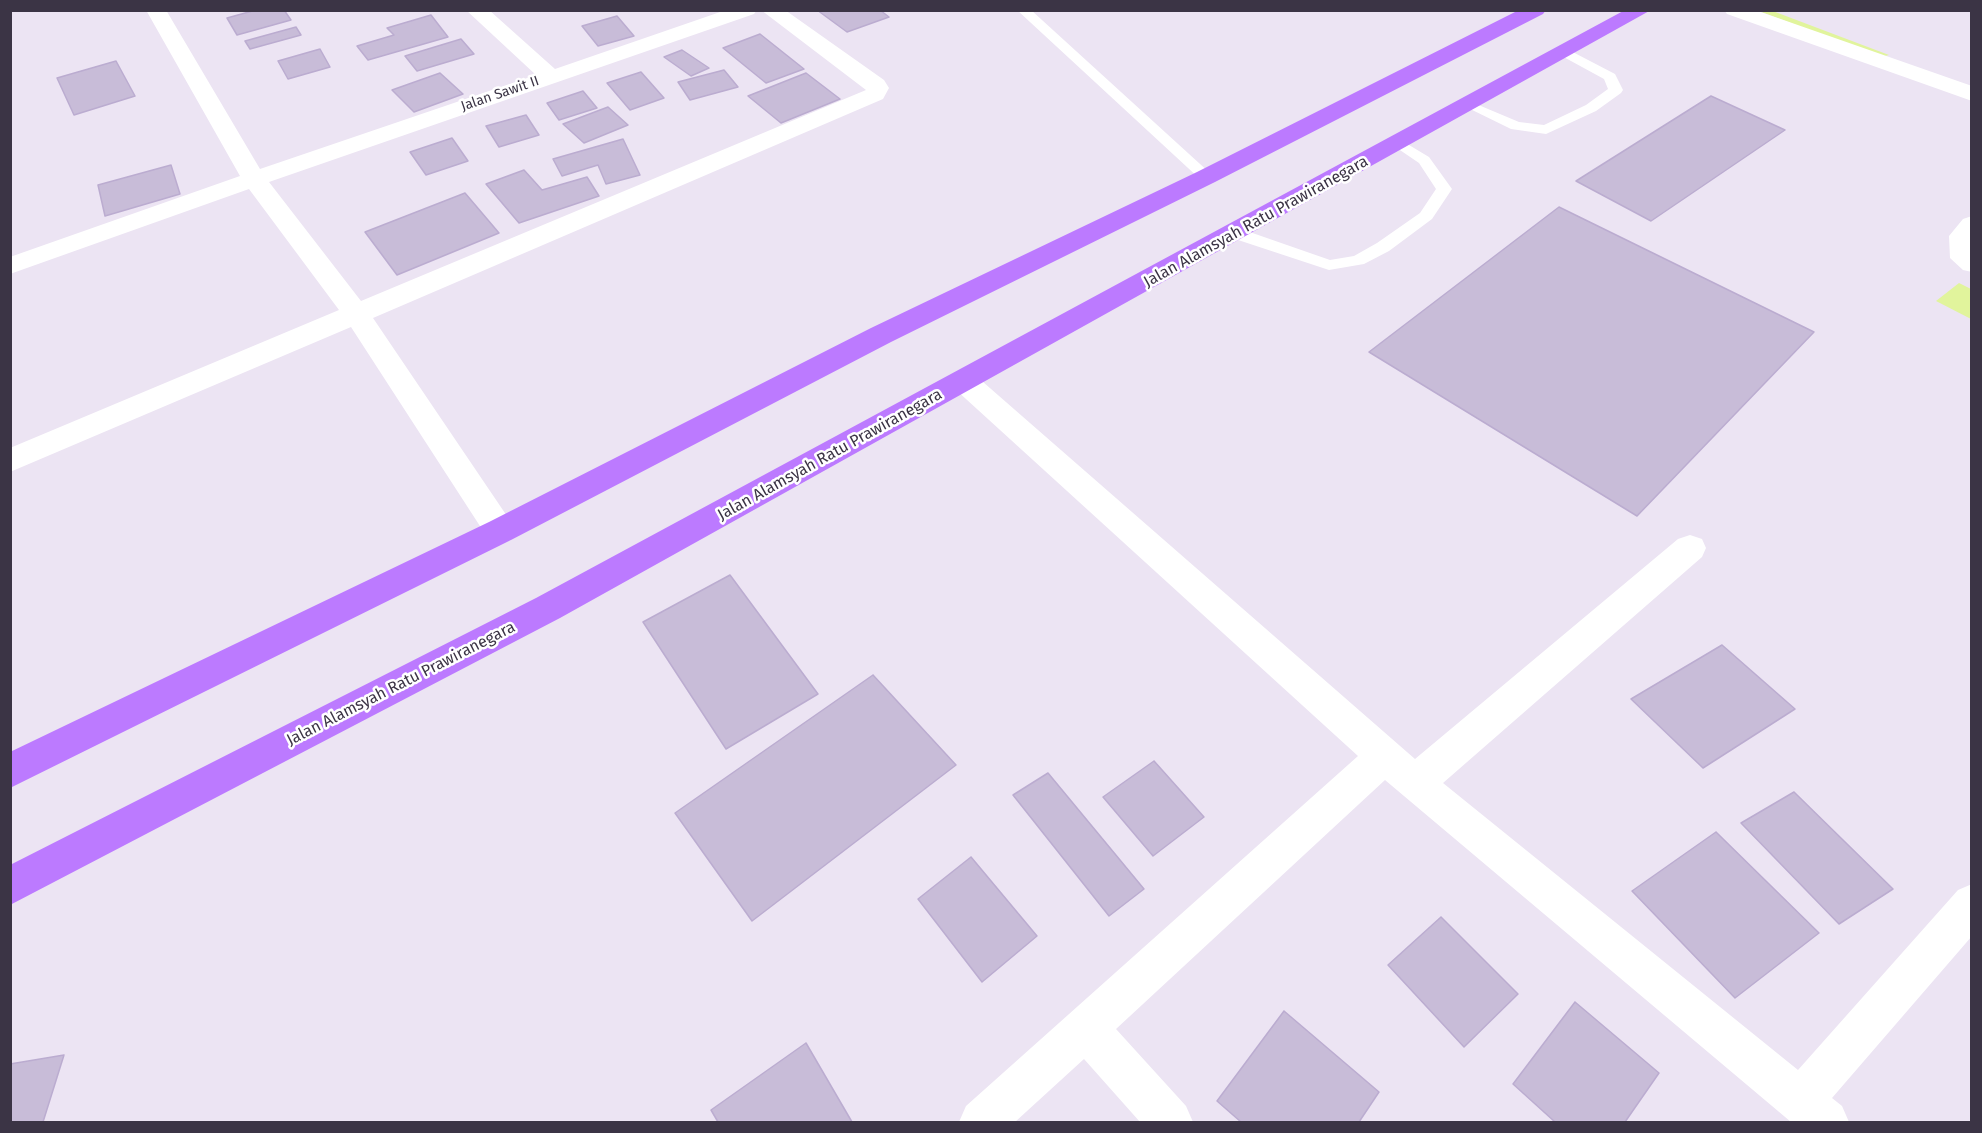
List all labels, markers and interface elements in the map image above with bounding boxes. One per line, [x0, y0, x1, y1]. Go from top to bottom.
street label: Jalan Sawit II [459, 73, 541, 115]
street label: Jalan Alamsyah Ratu Prawiranegara [1140, 152, 1372, 292]
street label: Jalan Alamsyah Ratu Prawiranegara [714, 385, 946, 525]
street label: Jalan Alamsyah Ratu Prawiranegara [284, 618, 518, 750]

